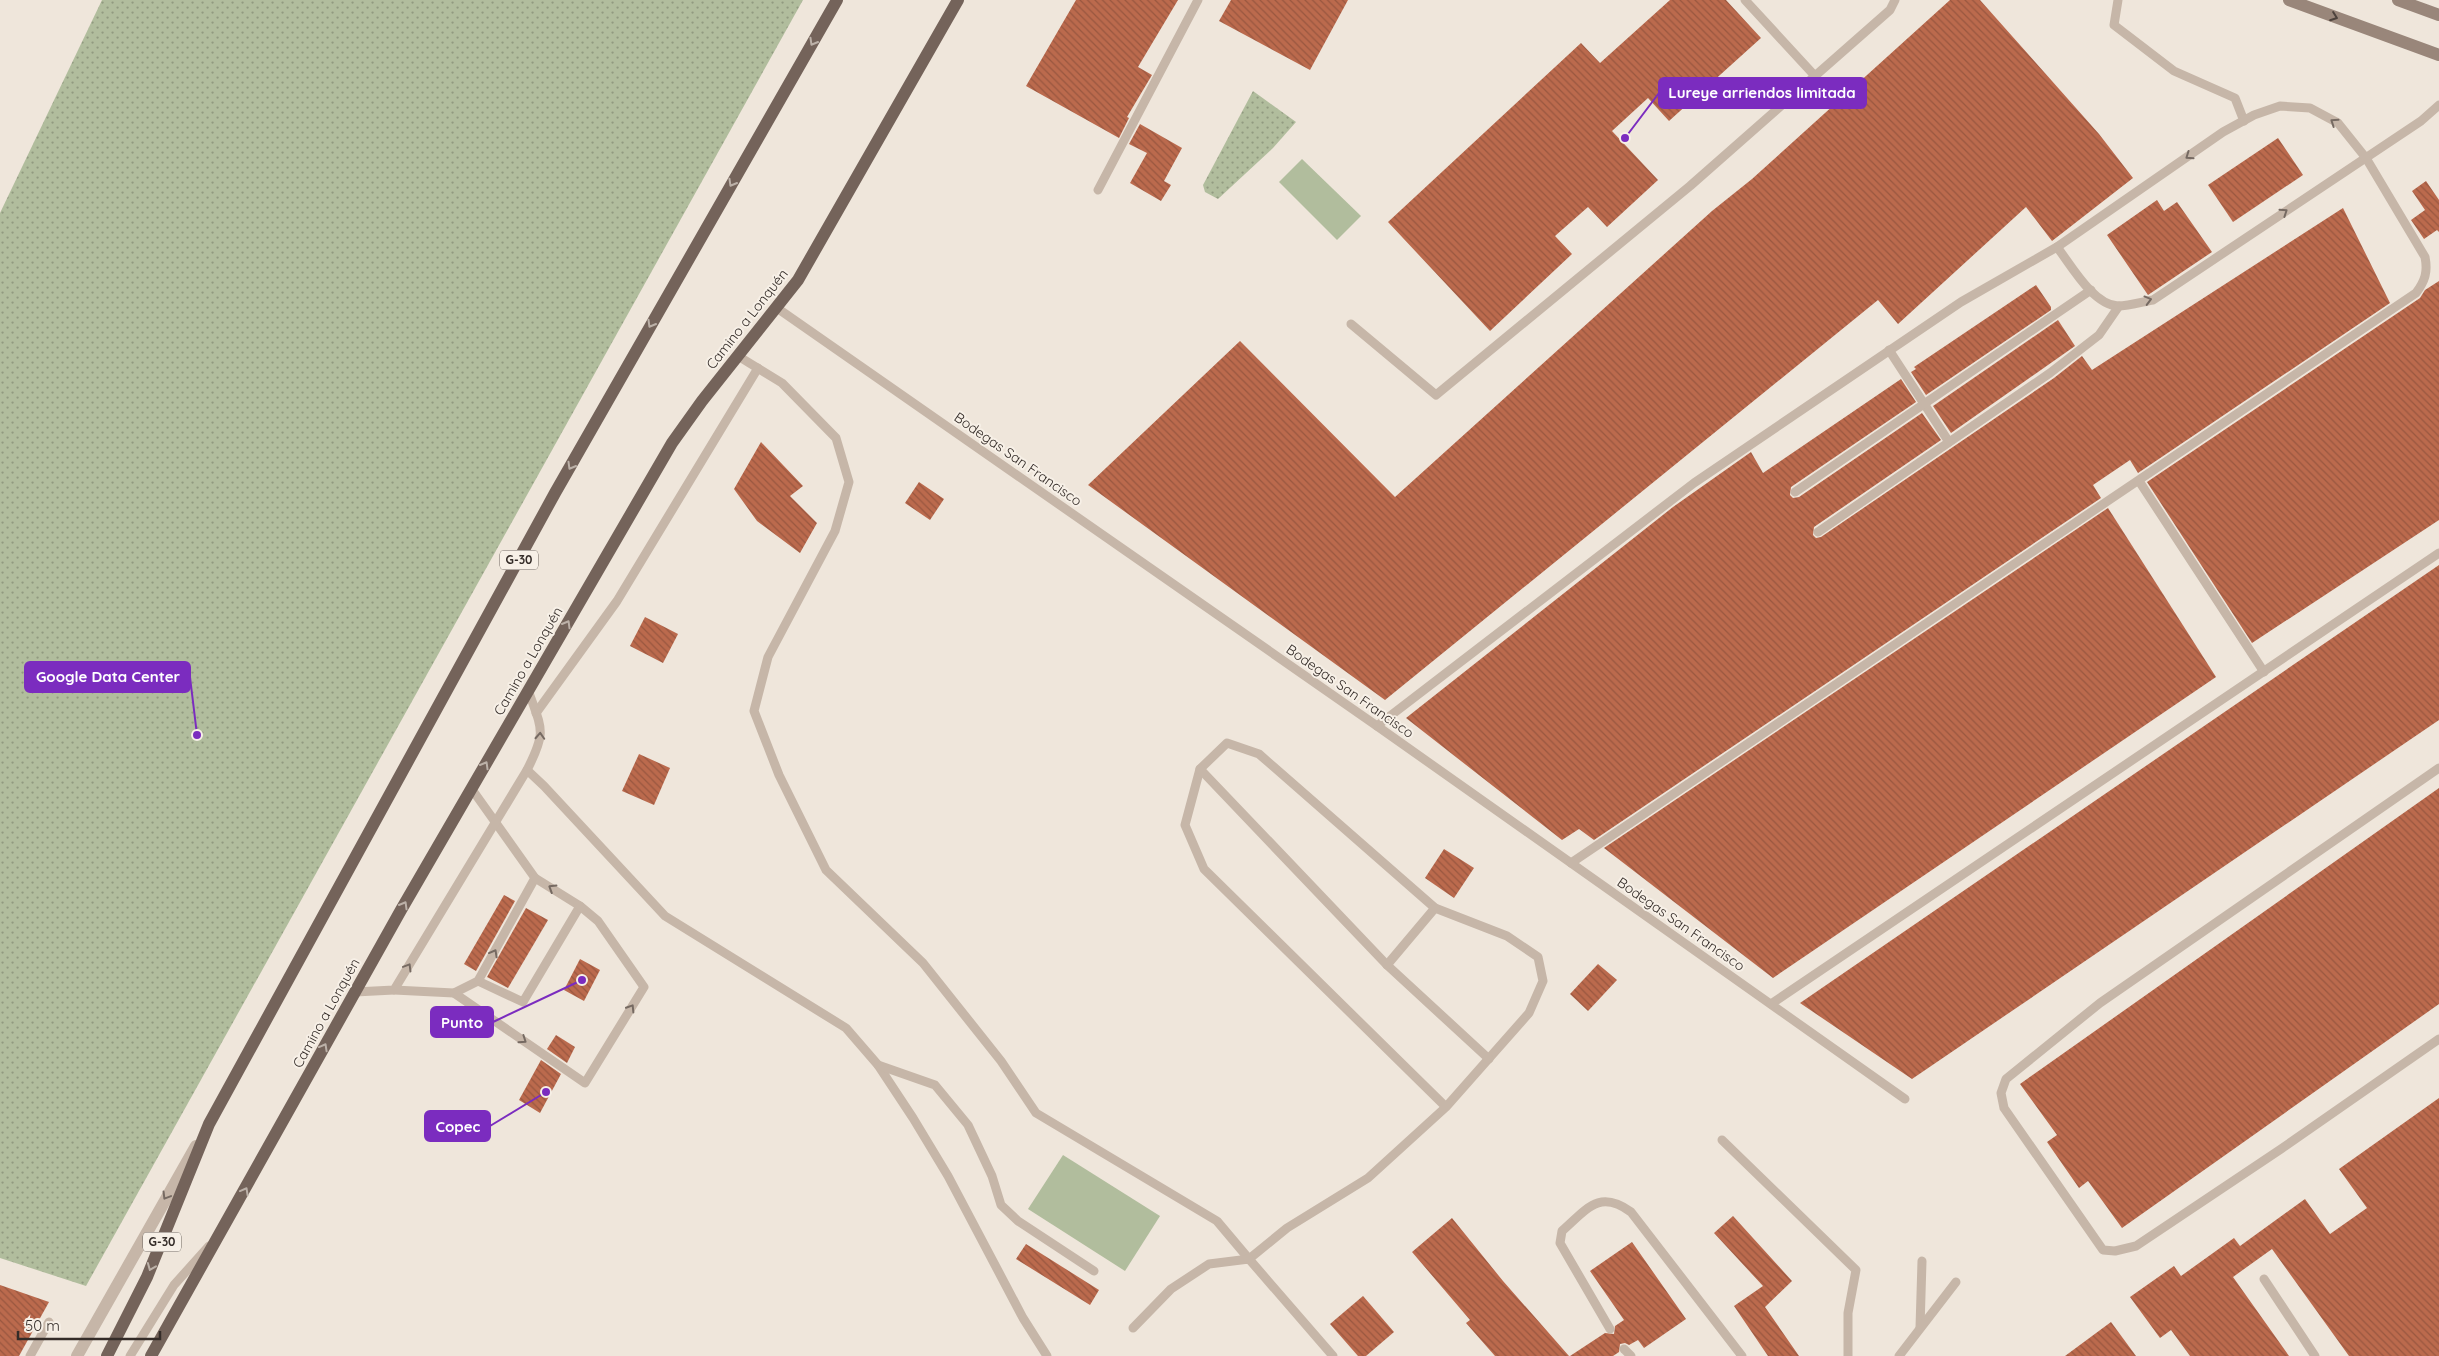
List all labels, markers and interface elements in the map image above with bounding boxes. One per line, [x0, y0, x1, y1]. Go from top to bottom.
one-way arrow [2330, 11, 2338, 21]
one-way arrow [809, 37, 819, 46]
callout: Lureye arriendos limitada [1659, 78, 1866, 108]
text: Lureye arriendos limitada [1668, 83, 1856, 102]
one-way arrow [2330, 118, 2339, 128]
one-way arrow [2185, 150, 2194, 159]
one-way arrow [728, 178, 738, 187]
one-way arrow [2279, 209, 2288, 219]
street label: Camino a Lonquén [702, 265, 792, 373]
one-way arrow [2144, 296, 2152, 306]
one-way arrow [648, 319, 658, 328]
street label: Bodegas San Francisco [951, 408, 1085, 510]
one-way arrow [567, 460, 577, 469]
road number: G-30 [500, 550, 538, 570]
street label: Camino a Lonquén [490, 603, 566, 719]
one-way arrow [560, 620, 570, 629]
street label: Bodegas San Francisco [1283, 640, 1417, 742]
callout: Google Data Center [25, 662, 190, 692]
text: Google Data Center [36, 667, 181, 686]
one-way arrow [535, 731, 546, 739]
one-way arrow [478, 761, 488, 770]
street label: Bodegas San Francisco [1614, 873, 1748, 975]
one-way arrow [548, 885, 557, 894]
one-way arrow [397, 902, 407, 911]
one-way arrow [487, 949, 497, 958]
street label: Camino a Lonquén [288, 955, 364, 1071]
one-way arrow [402, 964, 412, 973]
one-way arrow [624, 1005, 634, 1014]
callout: Punto [431, 1007, 493, 1037]
text: Punto [441, 1013, 483, 1032]
one-way arrow [517, 1034, 527, 1043]
one-way arrow [318, 1043, 328, 1052]
callout: Copec [425, 1111, 490, 1141]
text: Copec [436, 1117, 481, 1136]
one-way arrow [238, 1187, 248, 1196]
one-way arrow [163, 1191, 173, 1200]
road number: G-30 [143, 1232, 181, 1252]
one-way arrow [147, 1262, 158, 1271]
scale bar [18, 1308, 160, 1340]
text: 50 m [25, 1316, 60, 1335]

